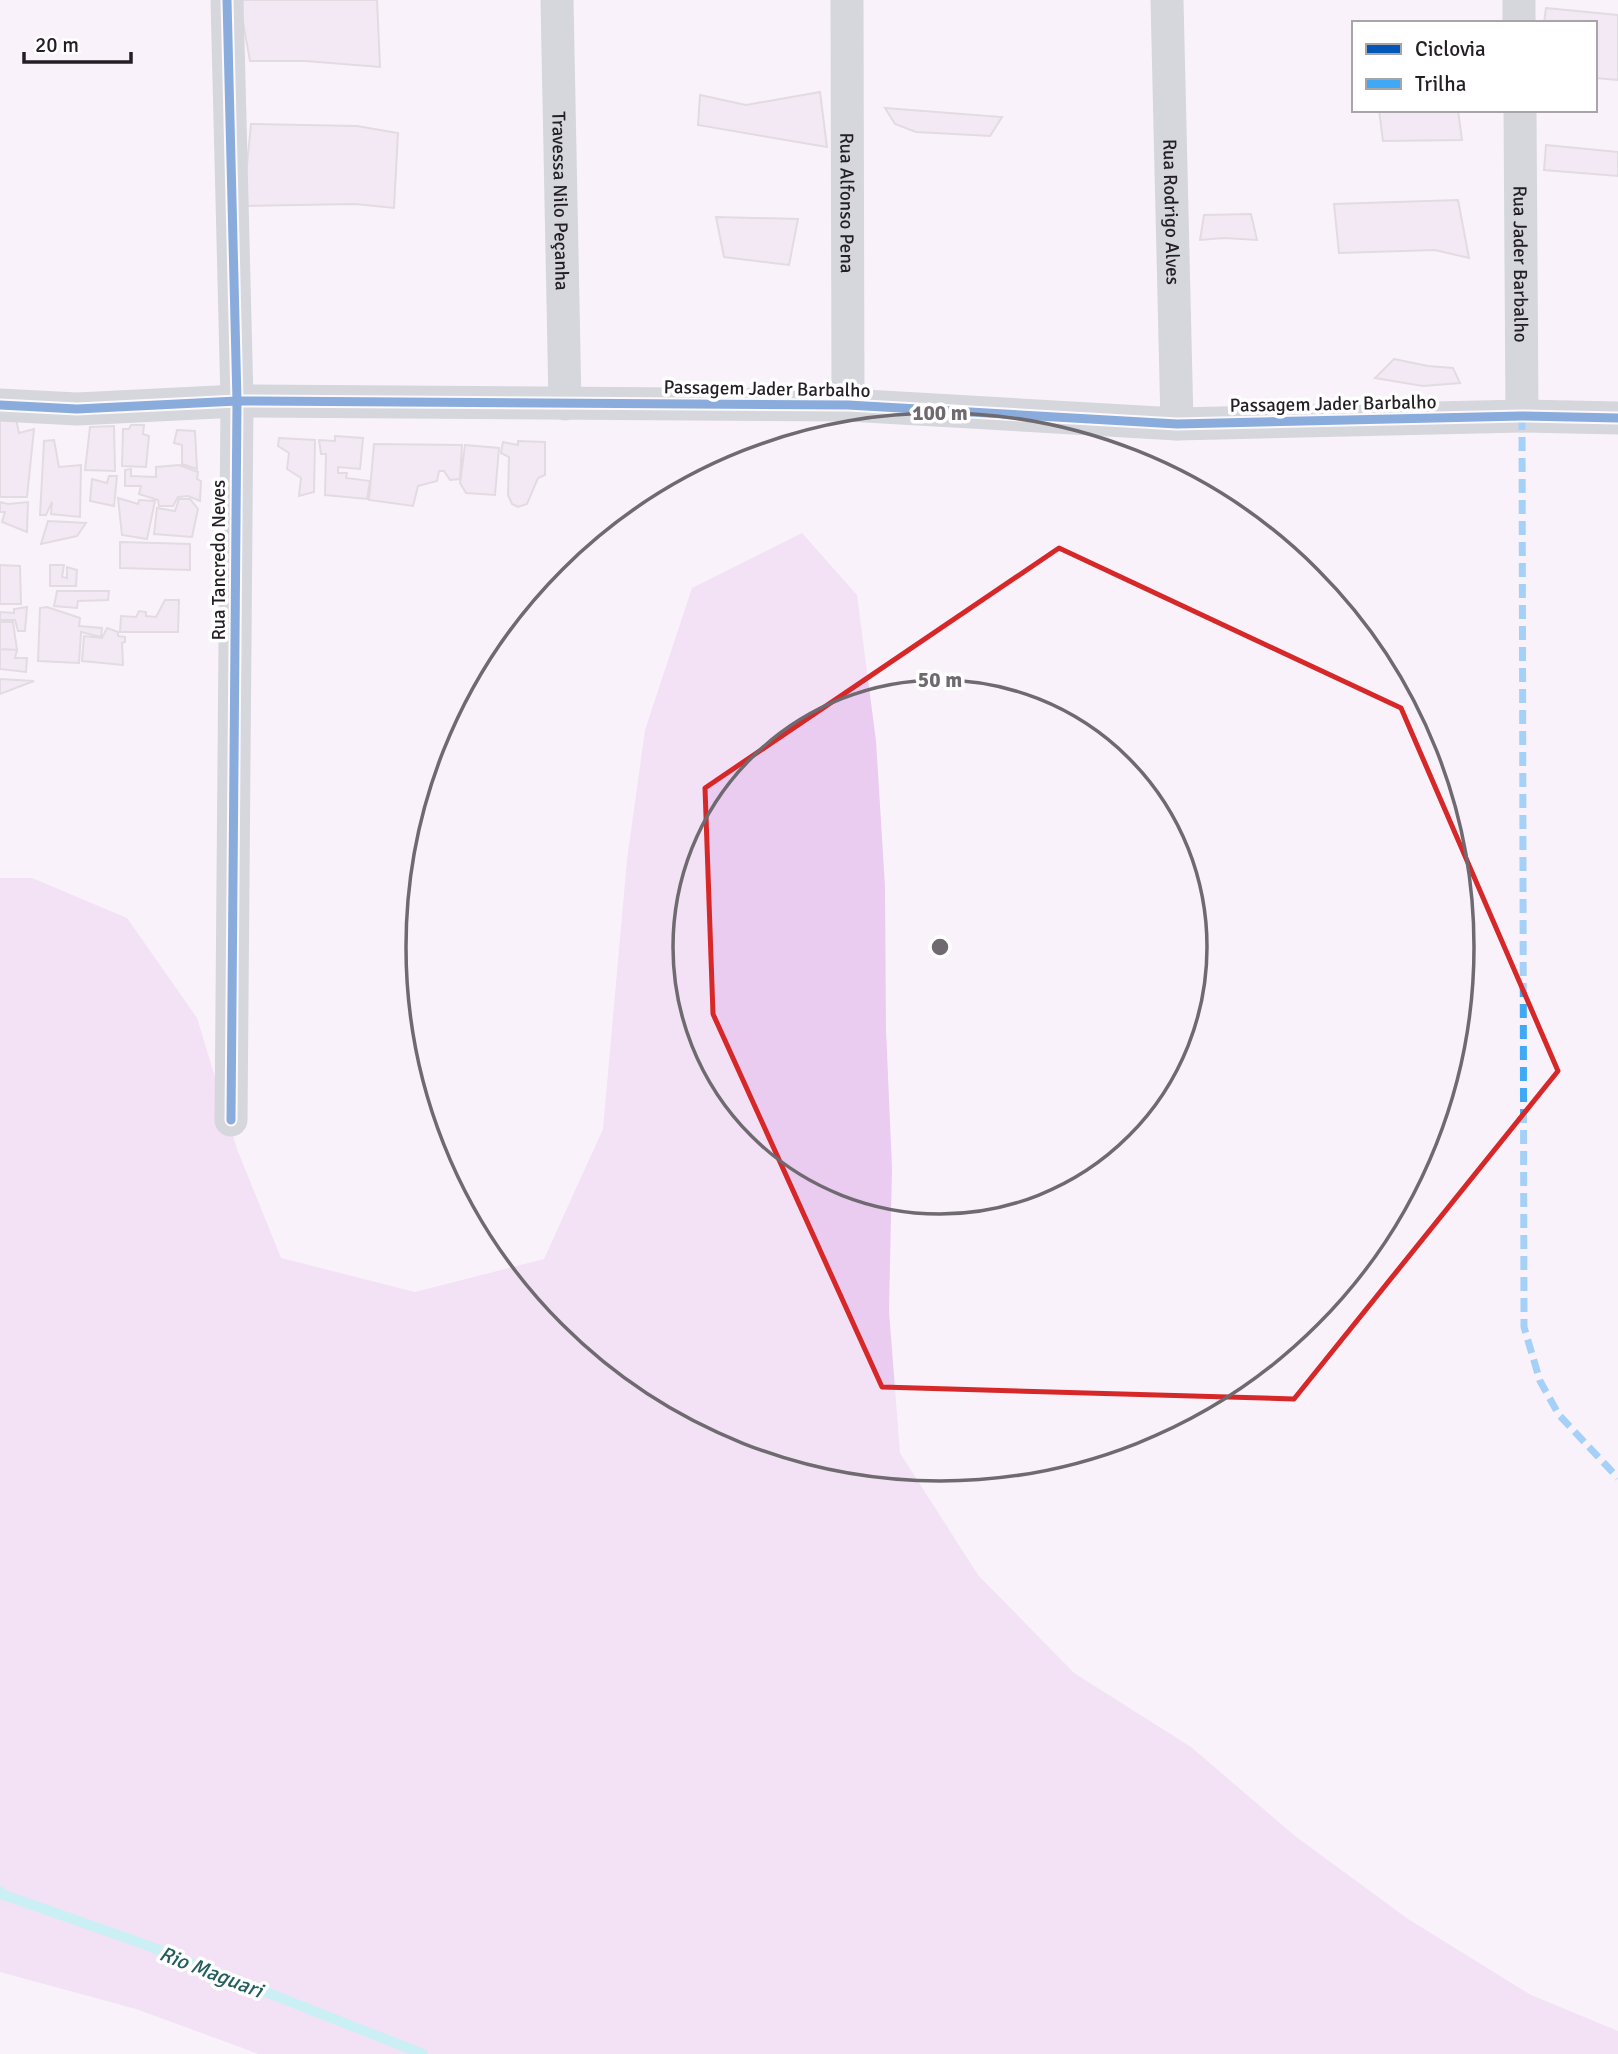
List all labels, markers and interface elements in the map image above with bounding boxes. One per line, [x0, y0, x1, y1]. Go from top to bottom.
scale bar [24, 21, 131, 65]
legend [1352, 21, 1597, 112]
text: 20 m [35, 32, 79, 58]
text: Ciclovia [1415, 36, 1486, 62]
text: Trilha [1415, 71, 1466, 97]
street label: Travessa Nilo Peçanha [546, 111, 574, 291]
street label: Rua Alfonso Pena [834, 133, 859, 273]
street label: Rua Rodrigo Alves [1157, 139, 1185, 285]
street label: Rua Jader Barbalho [1507, 185, 1533, 343]
street label: Passagem Jader Barbalho [663, 375, 871, 403]
street label: Passagem Jader Barbalho [1229, 390, 1437, 418]
text: 100 m [912, 400, 968, 426]
street label: Rua Tancredo Neves [207, 480, 231, 640]
text: 50 m [918, 667, 962, 693]
centre of rings [928, 935, 952, 959]
water label: Rio Maguari [156, 1940, 268, 2004]

